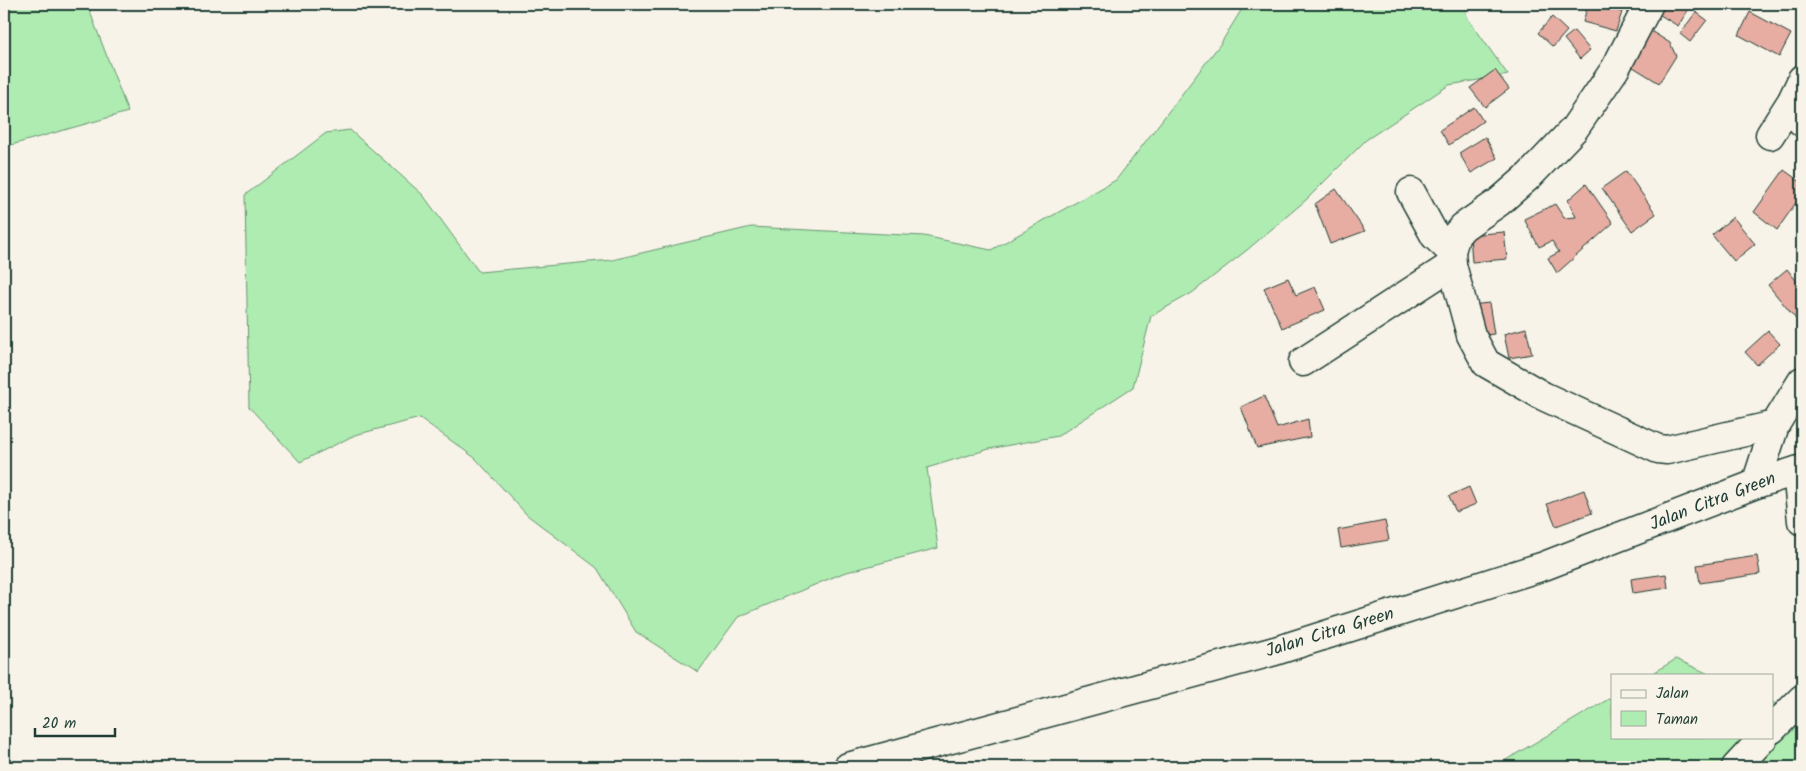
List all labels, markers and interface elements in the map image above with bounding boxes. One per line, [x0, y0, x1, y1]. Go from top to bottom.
street label: Jalan Citra Green [1646, 465, 1780, 539]
street label: Jalan Citra Green [1262, 600, 1398, 666]
legend [1611, 674, 1774, 738]
text: Jalan [1656, 682, 1689, 706]
scale bar [35, 706, 115, 738]
text: Taman [1656, 708, 1698, 732]
text: 20 m [42, 712, 76, 736]

